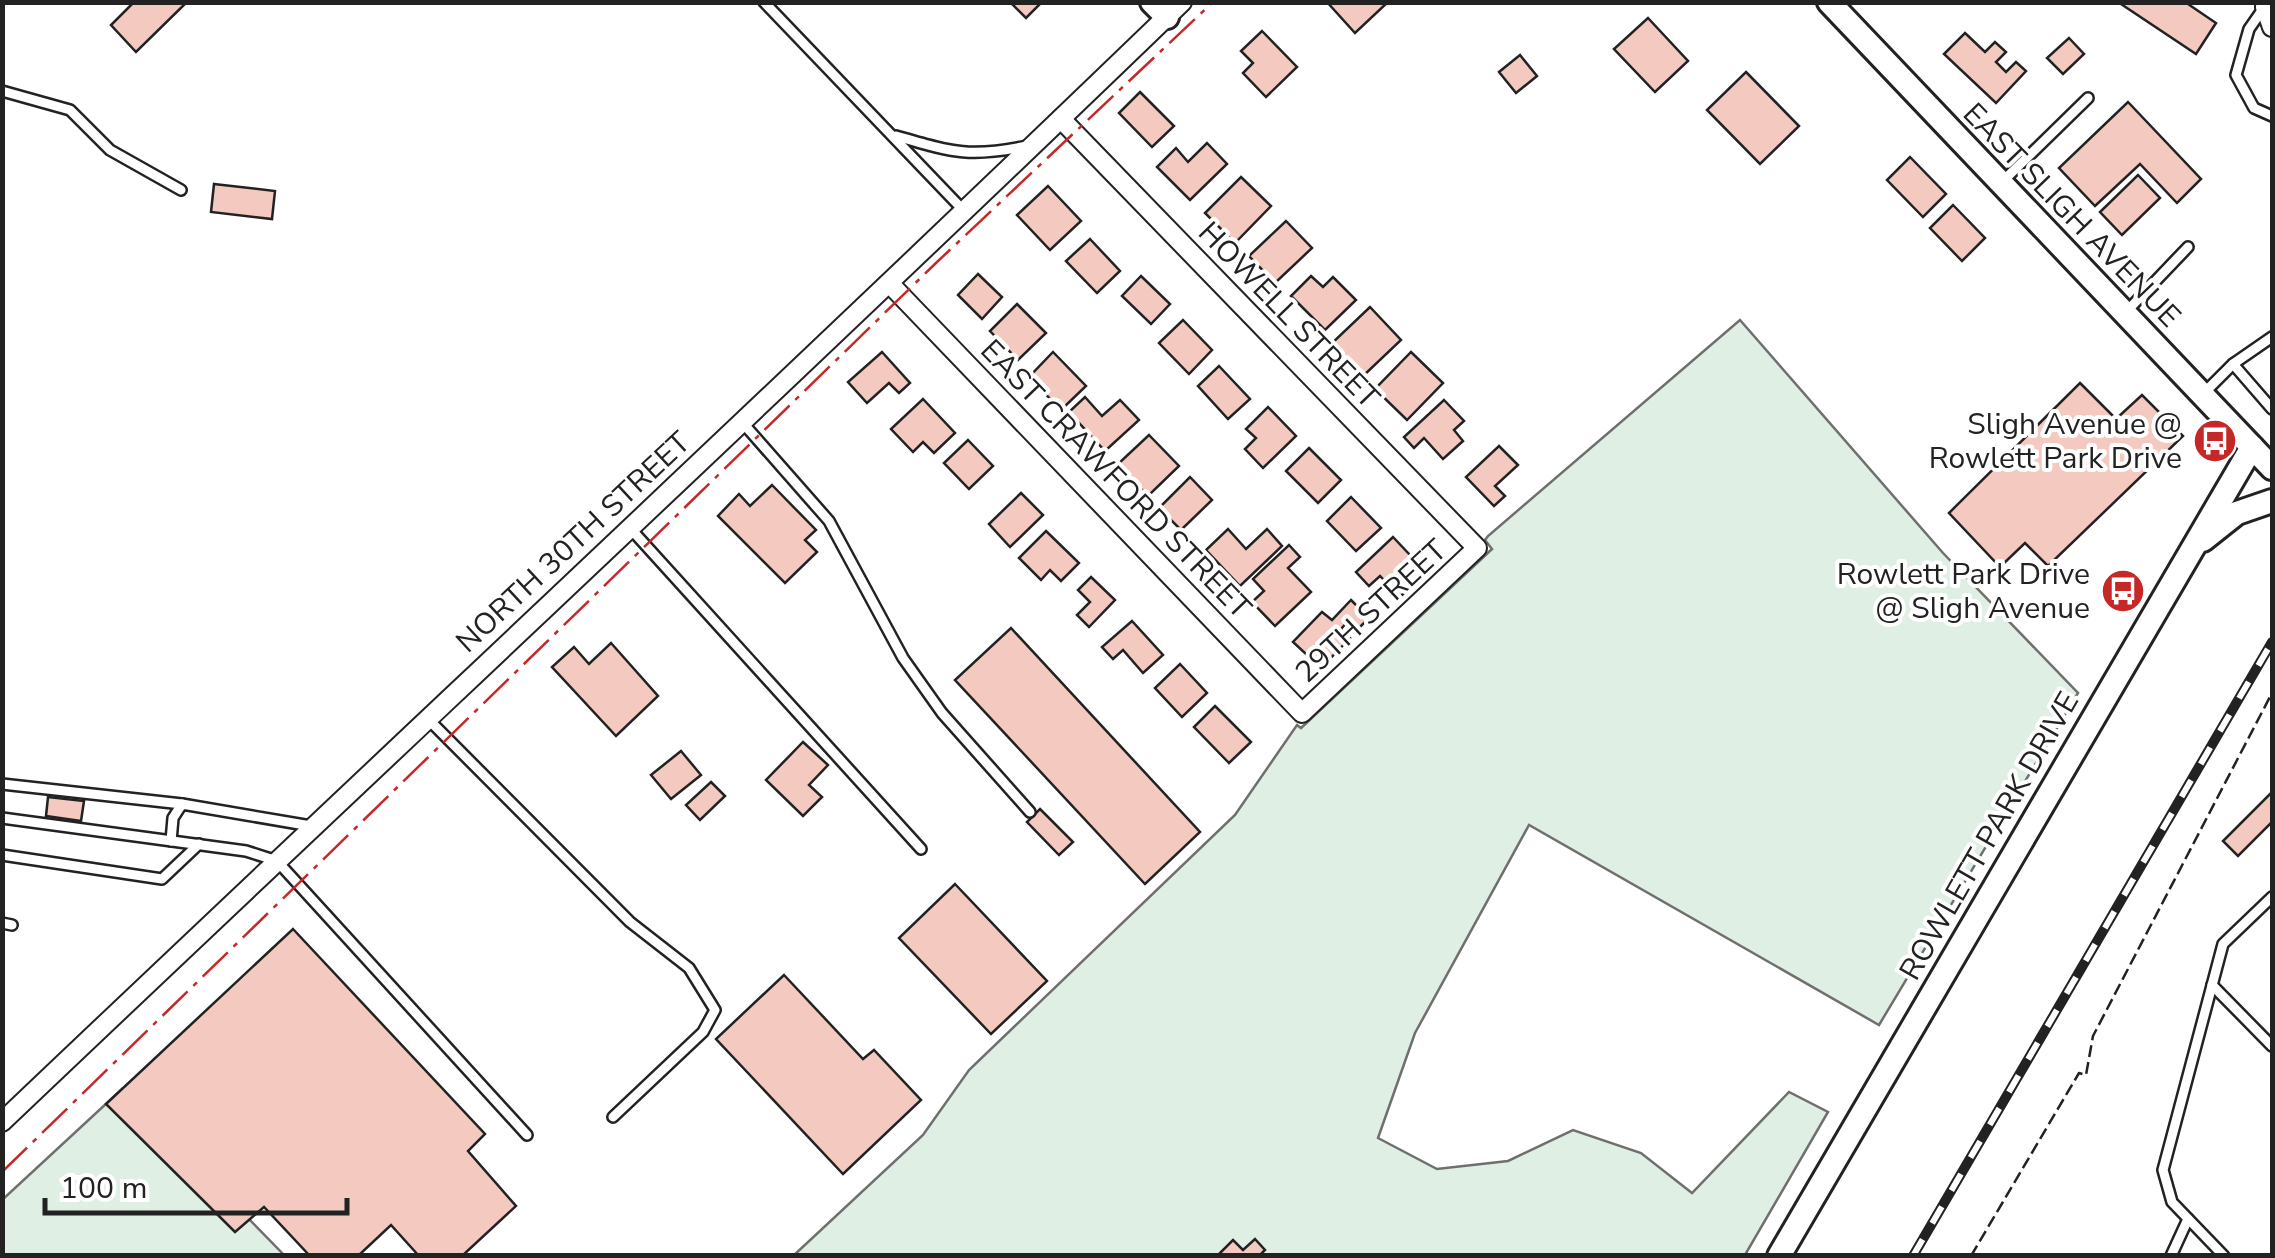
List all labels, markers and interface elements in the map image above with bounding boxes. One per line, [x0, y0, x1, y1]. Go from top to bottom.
street label: EAST SLIGH AVENUE [1954, 94, 2190, 336]
street label: HOWELL STREET [1189, 213, 1388, 418]
street label: EAST CRAWFORD STREET [971, 331, 1260, 628]
place label: Sligh Avenue @ Rowlett Park Drive [1929, 404, 2182, 479]
bus stop icon: Sligh Avenue @ Rowlett Park Drive [2192, 418, 2238, 464]
street label: NORTH 30TH STREET [447, 423, 699, 662]
street label: 29TH STREET [1287, 530, 1456, 692]
place label: Rowlett Park Drive @ Sligh Avenue [1837, 554, 2090, 629]
bus stop icon: Rowlett Park Drive @ Sligh Avenue [2100, 568, 2146, 614]
street label: ROWLETT PARK DRIVE [1890, 685, 2089, 988]
scale bar [45, 1153, 348, 1215]
text: 100 m [60, 1168, 147, 1209]

